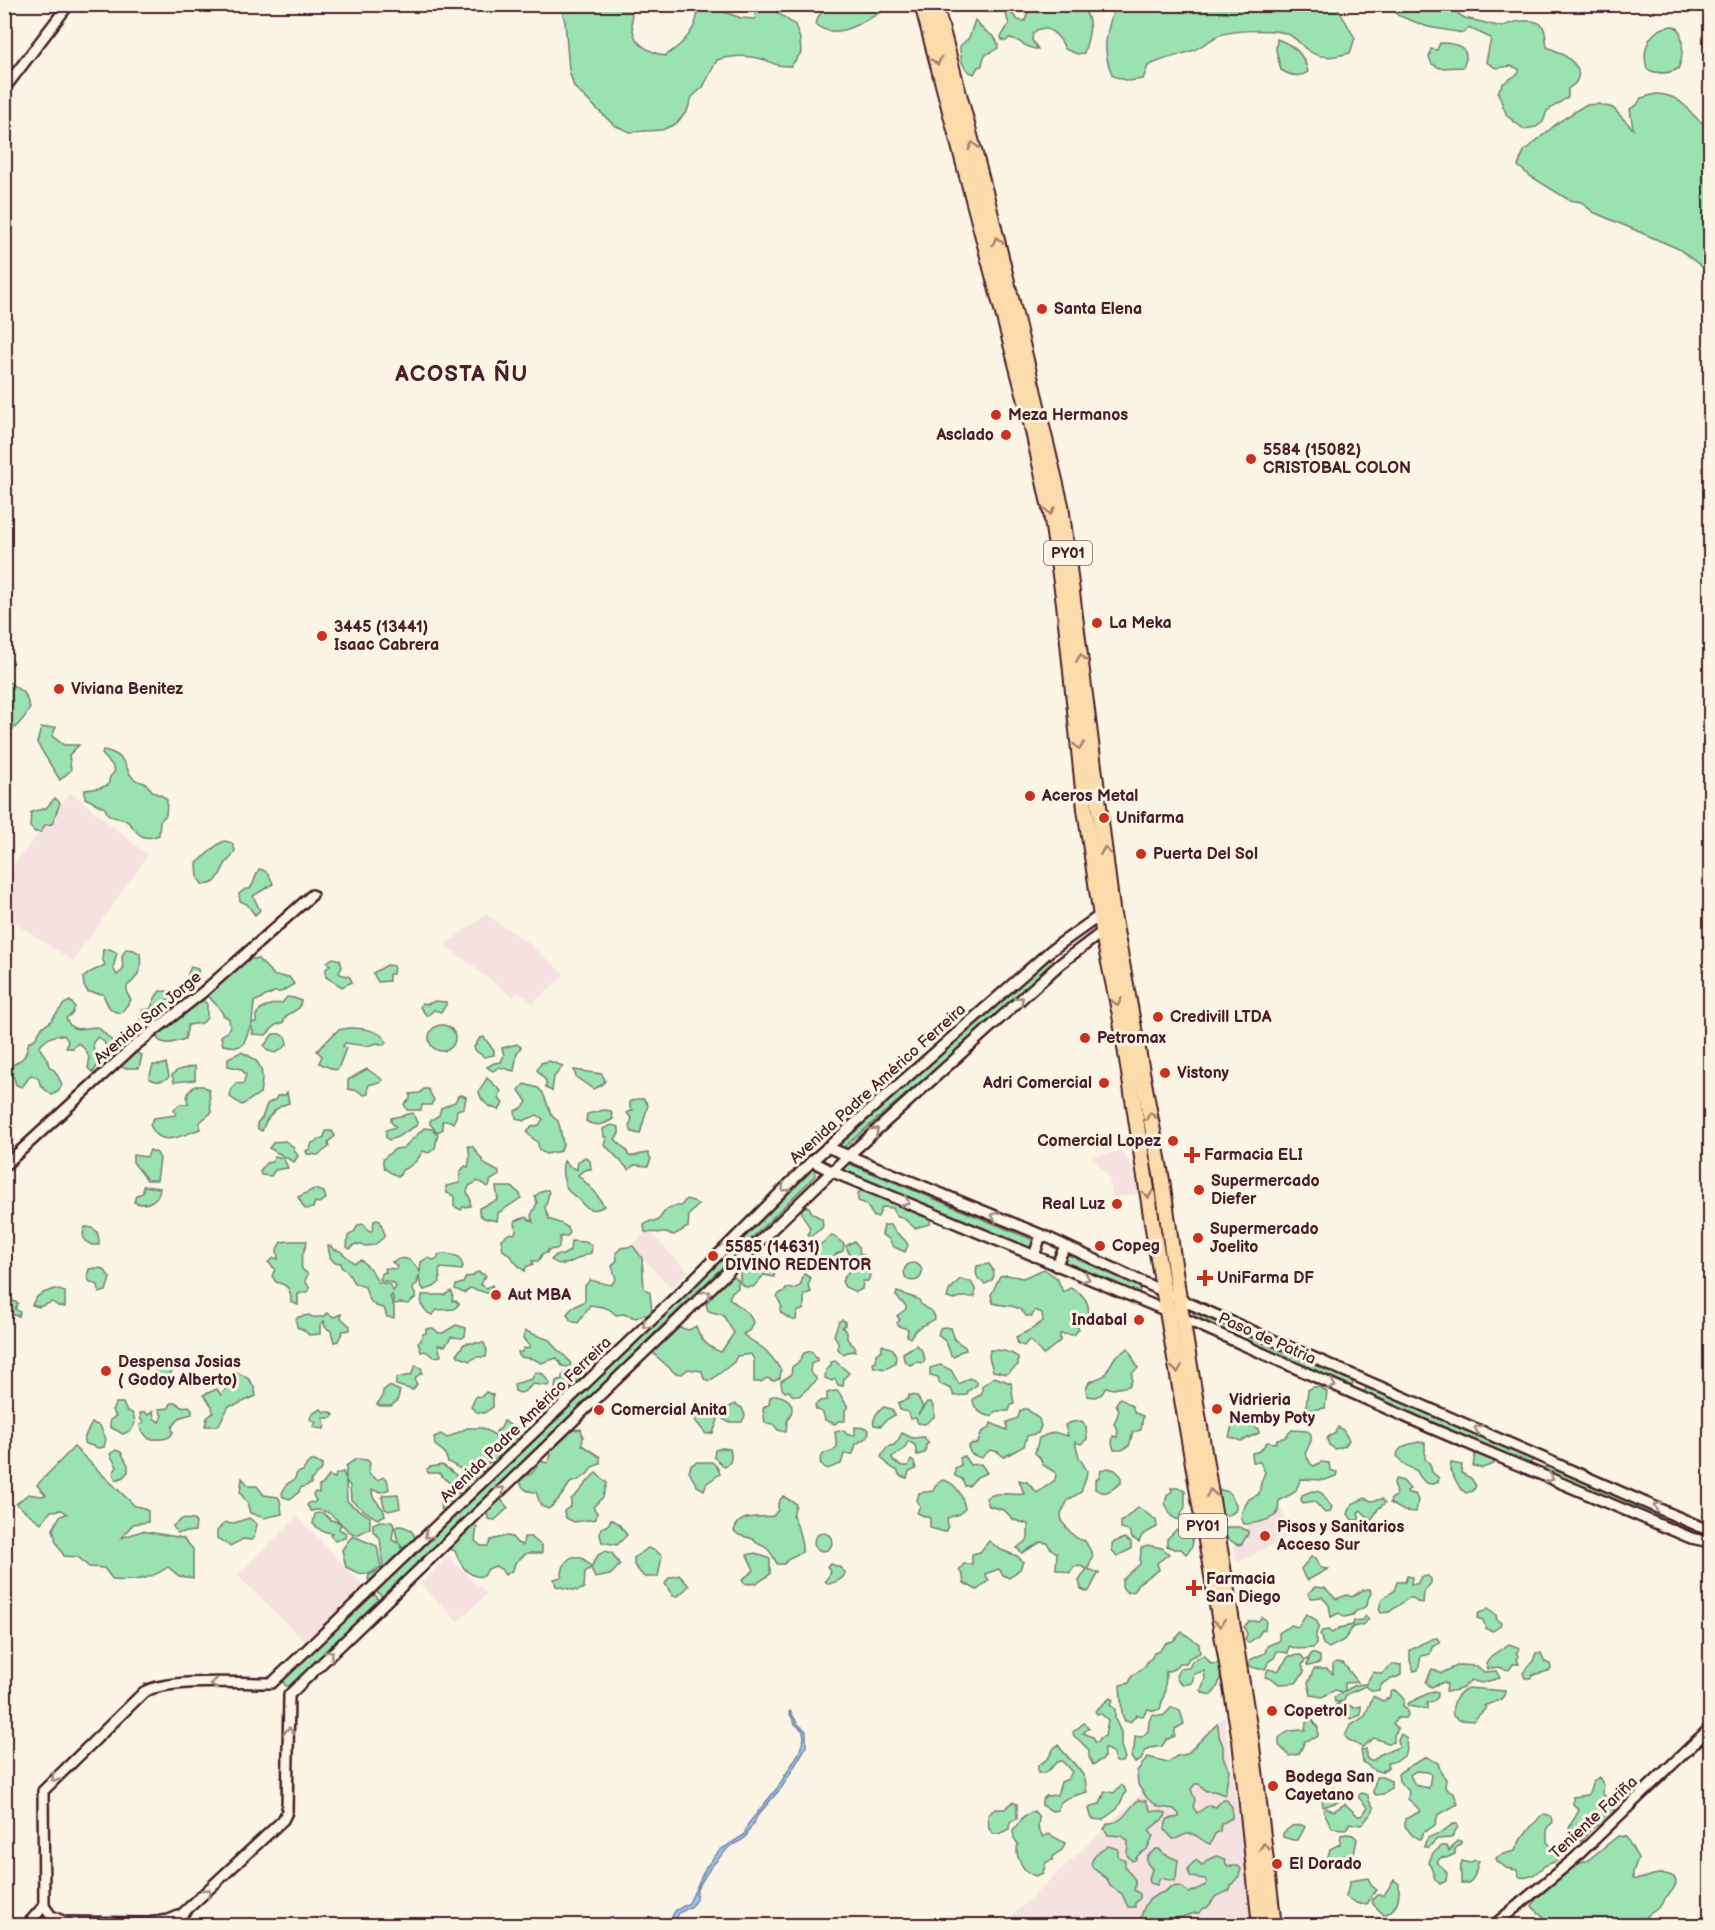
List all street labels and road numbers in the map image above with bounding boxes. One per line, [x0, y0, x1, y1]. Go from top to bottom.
road number: PY01 [1044, 541, 1092, 565]
street label: Avenida San Jorge [91, 967, 206, 1068]
street label: Avenida Padre Américo Ferreira [786, 1000, 970, 1168]
street label: Paso de Patria [1215, 1309, 1319, 1369]
street label: Avenida Padre Américo Ferreira [437, 1333, 615, 1507]
road number: PY01 [1179, 1514, 1227, 1538]
street label: Teniente Fariña [1546, 1773, 1642, 1863]

